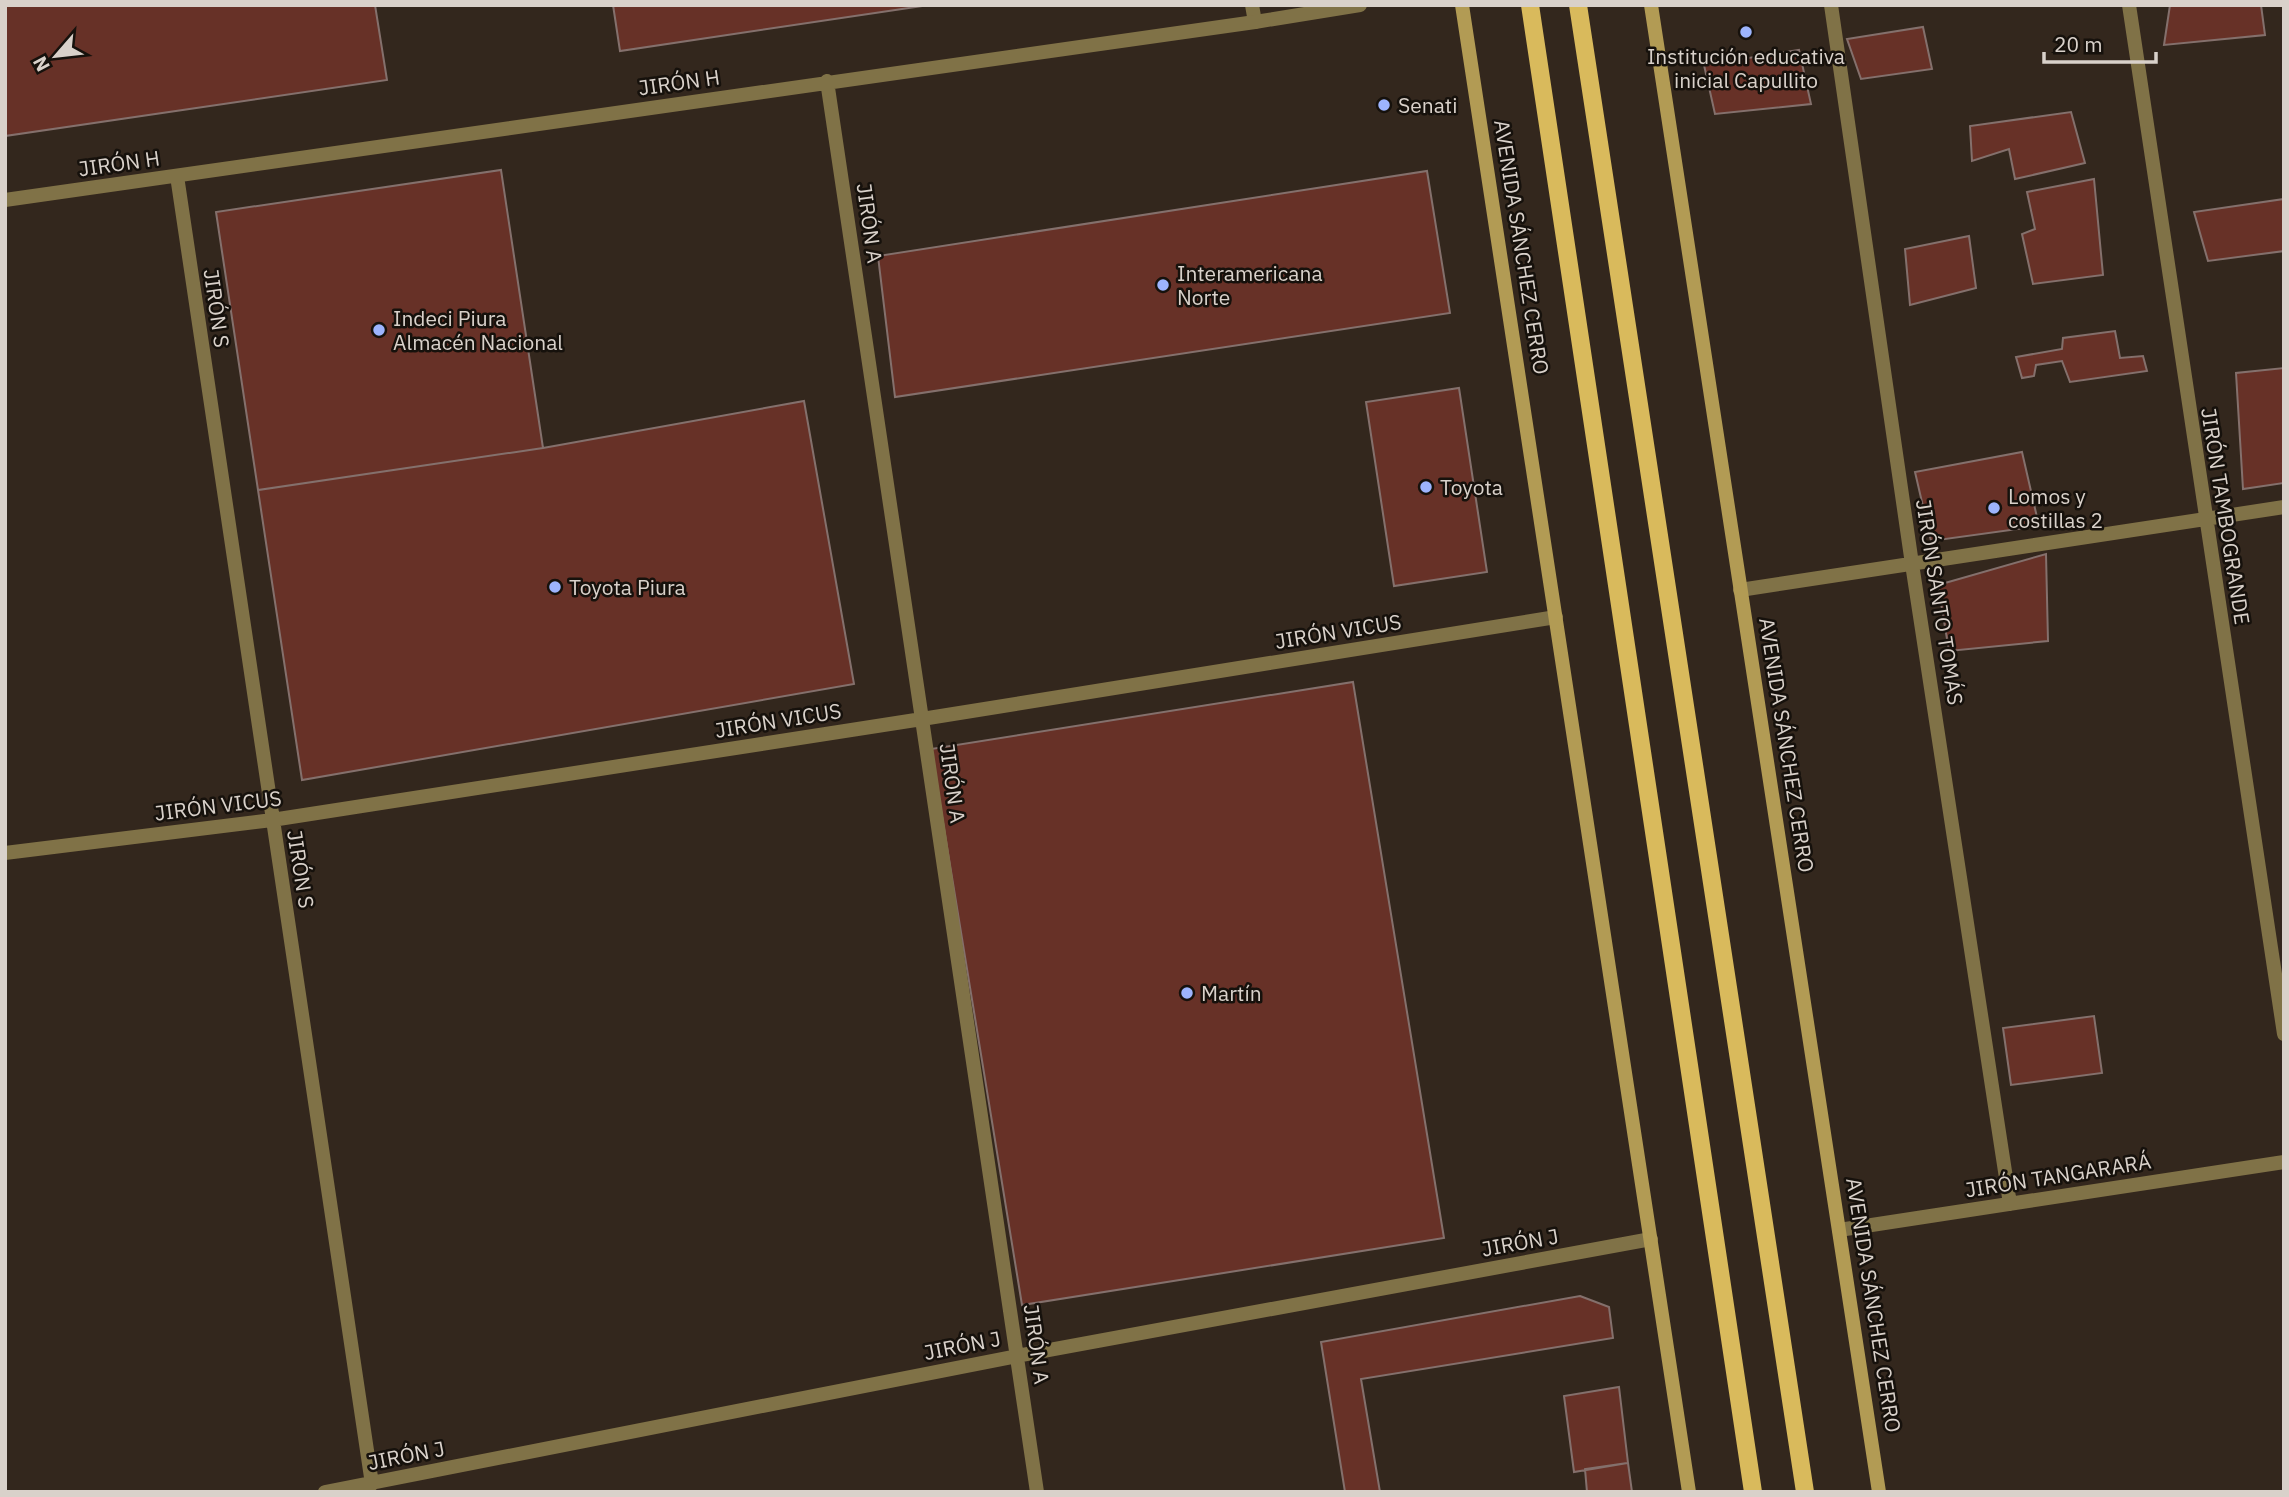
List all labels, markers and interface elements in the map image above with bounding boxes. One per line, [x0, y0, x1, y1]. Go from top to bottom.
north arrow [21, 21, 91, 91]
scale bar [2044, 21, 2156, 65]
marker: Institución educativa inicial Capullito [1738, 24, 1754, 40]
text: 20 m [2054, 30, 2103, 58]
place label: Institución educativa inicial Capullito [1647, 42, 1845, 94]
text: N [27, 52, 55, 76]
street label: JIRÓN H [637, 62, 721, 102]
place label: Senati [1398, 91, 1458, 119]
marker: Senati [1376, 97, 1392, 113]
street label: AVENIDA SÁNCHEZ CERRO [1488, 118, 1556, 376]
street label: JIRÓN H [77, 143, 161, 183]
street label: JIRÓN A [851, 181, 889, 265]
place label: Interamericana Norte [1177, 259, 1323, 311]
street label: JIRÓN S [198, 267, 236, 349]
marker: Interamericana Norte [1155, 277, 1171, 293]
place label: Indeci Piura Almacén Nacional [393, 304, 563, 356]
marker: Indeci Piura Almacén Nacional [371, 322, 387, 338]
street label: JIRÓN TAMBOGRANDE [2195, 405, 2257, 627]
place label: Toyota [1440, 473, 1503, 501]
marker: Toyota [1418, 479, 1434, 495]
place label: Lomos y costillas 2 [2008, 482, 2103, 534]
street label: JIRÓN SANTO TOMÁS [1910, 497, 1970, 707]
marker: Lomos y costillas 2 [1986, 500, 2002, 516]
place label: Toyota Piura [569, 573, 686, 601]
marker: Toyota Piura [547, 579, 563, 595]
street label: JIRÓN VICUS [1273, 607, 1403, 655]
street label: AVENIDA SÁNCHEZ CERRO [1753, 616, 1821, 874]
street label: JIRÓN VICUS [713, 696, 843, 744]
street label: JIRÓN A [934, 741, 972, 825]
street label: JIRÓN VICUS [153, 783, 283, 827]
street label: JIRÓN S [281, 828, 321, 910]
place label: Martín [1201, 979, 1262, 1007]
marker: Martín [1179, 985, 1195, 1001]
street label: JIRÓN TANGARARÁ [1963, 1146, 2153, 1204]
street label: AVENIDA SÁNCHEZ CERRO [1840, 1176, 1908, 1434]
street label: JIRÓN J [1479, 1221, 1561, 1263]
street label: JIRÓN A [1018, 1302, 1056, 1386]
street label: JIRÓN J [921, 1324, 1003, 1366]
street label: JIRÓN J [365, 1434, 447, 1476]

